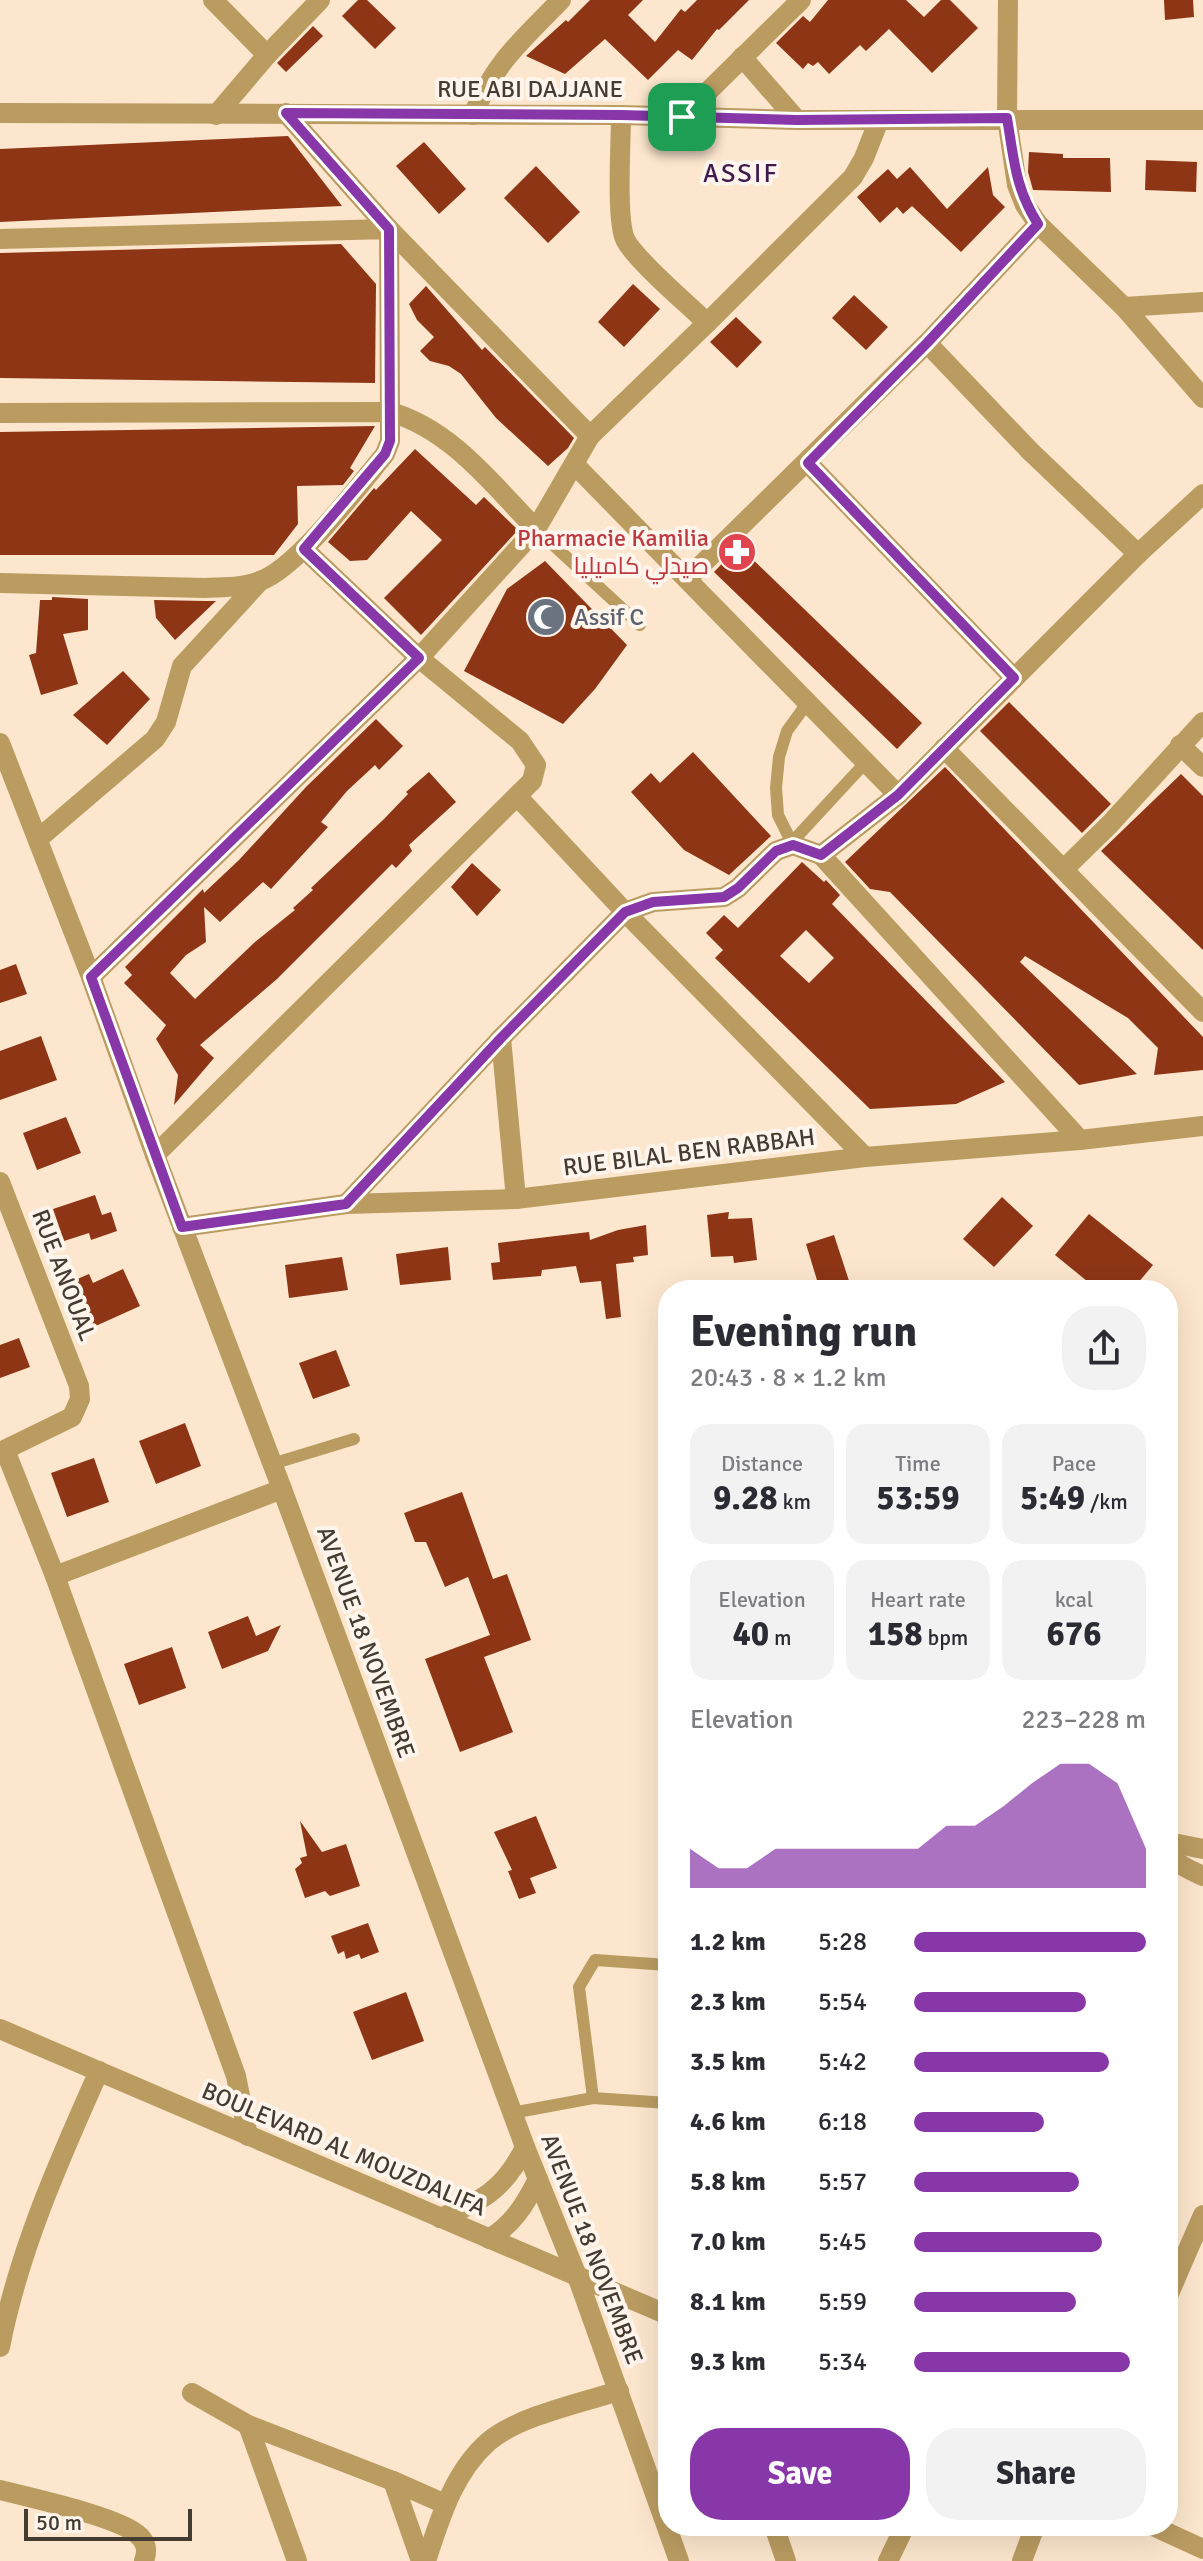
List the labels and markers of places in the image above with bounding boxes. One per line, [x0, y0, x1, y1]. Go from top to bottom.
pin [648, 83, 716, 151]
place label: Pharmacie Kamilia صيدلي كاميليا [517, 523, 709, 585]
pharmacy icon: Pharmacie Kamilia صيدلي كاميليا [716, 531, 758, 573]
mosque icon: Assif C [525, 596, 567, 638]
place label: Assif C [574, 602, 644, 632]

